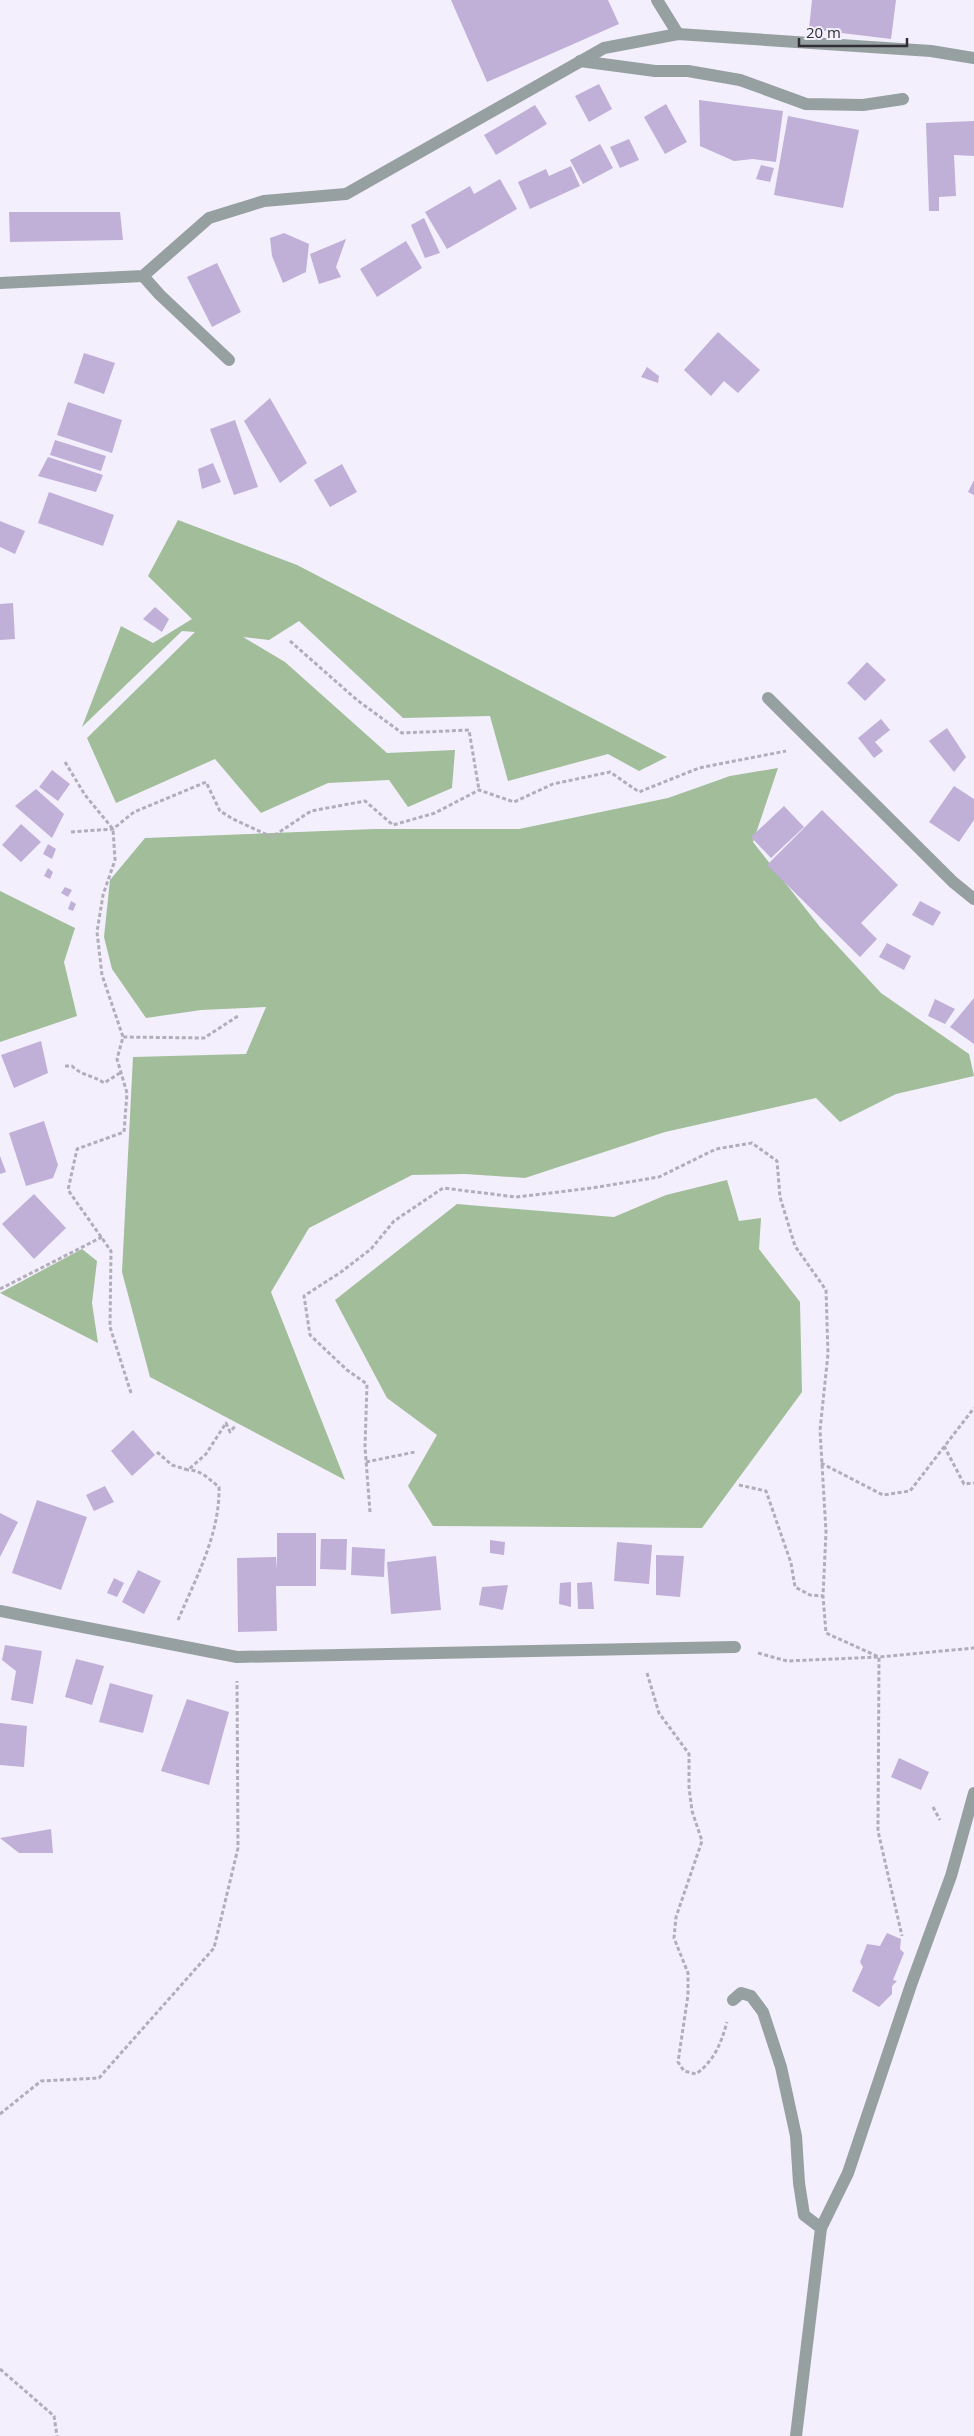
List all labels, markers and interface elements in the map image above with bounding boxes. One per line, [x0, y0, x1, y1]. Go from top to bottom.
scale bar [799, 15, 906, 47]
text: 20 m [806, 22, 841, 42]

